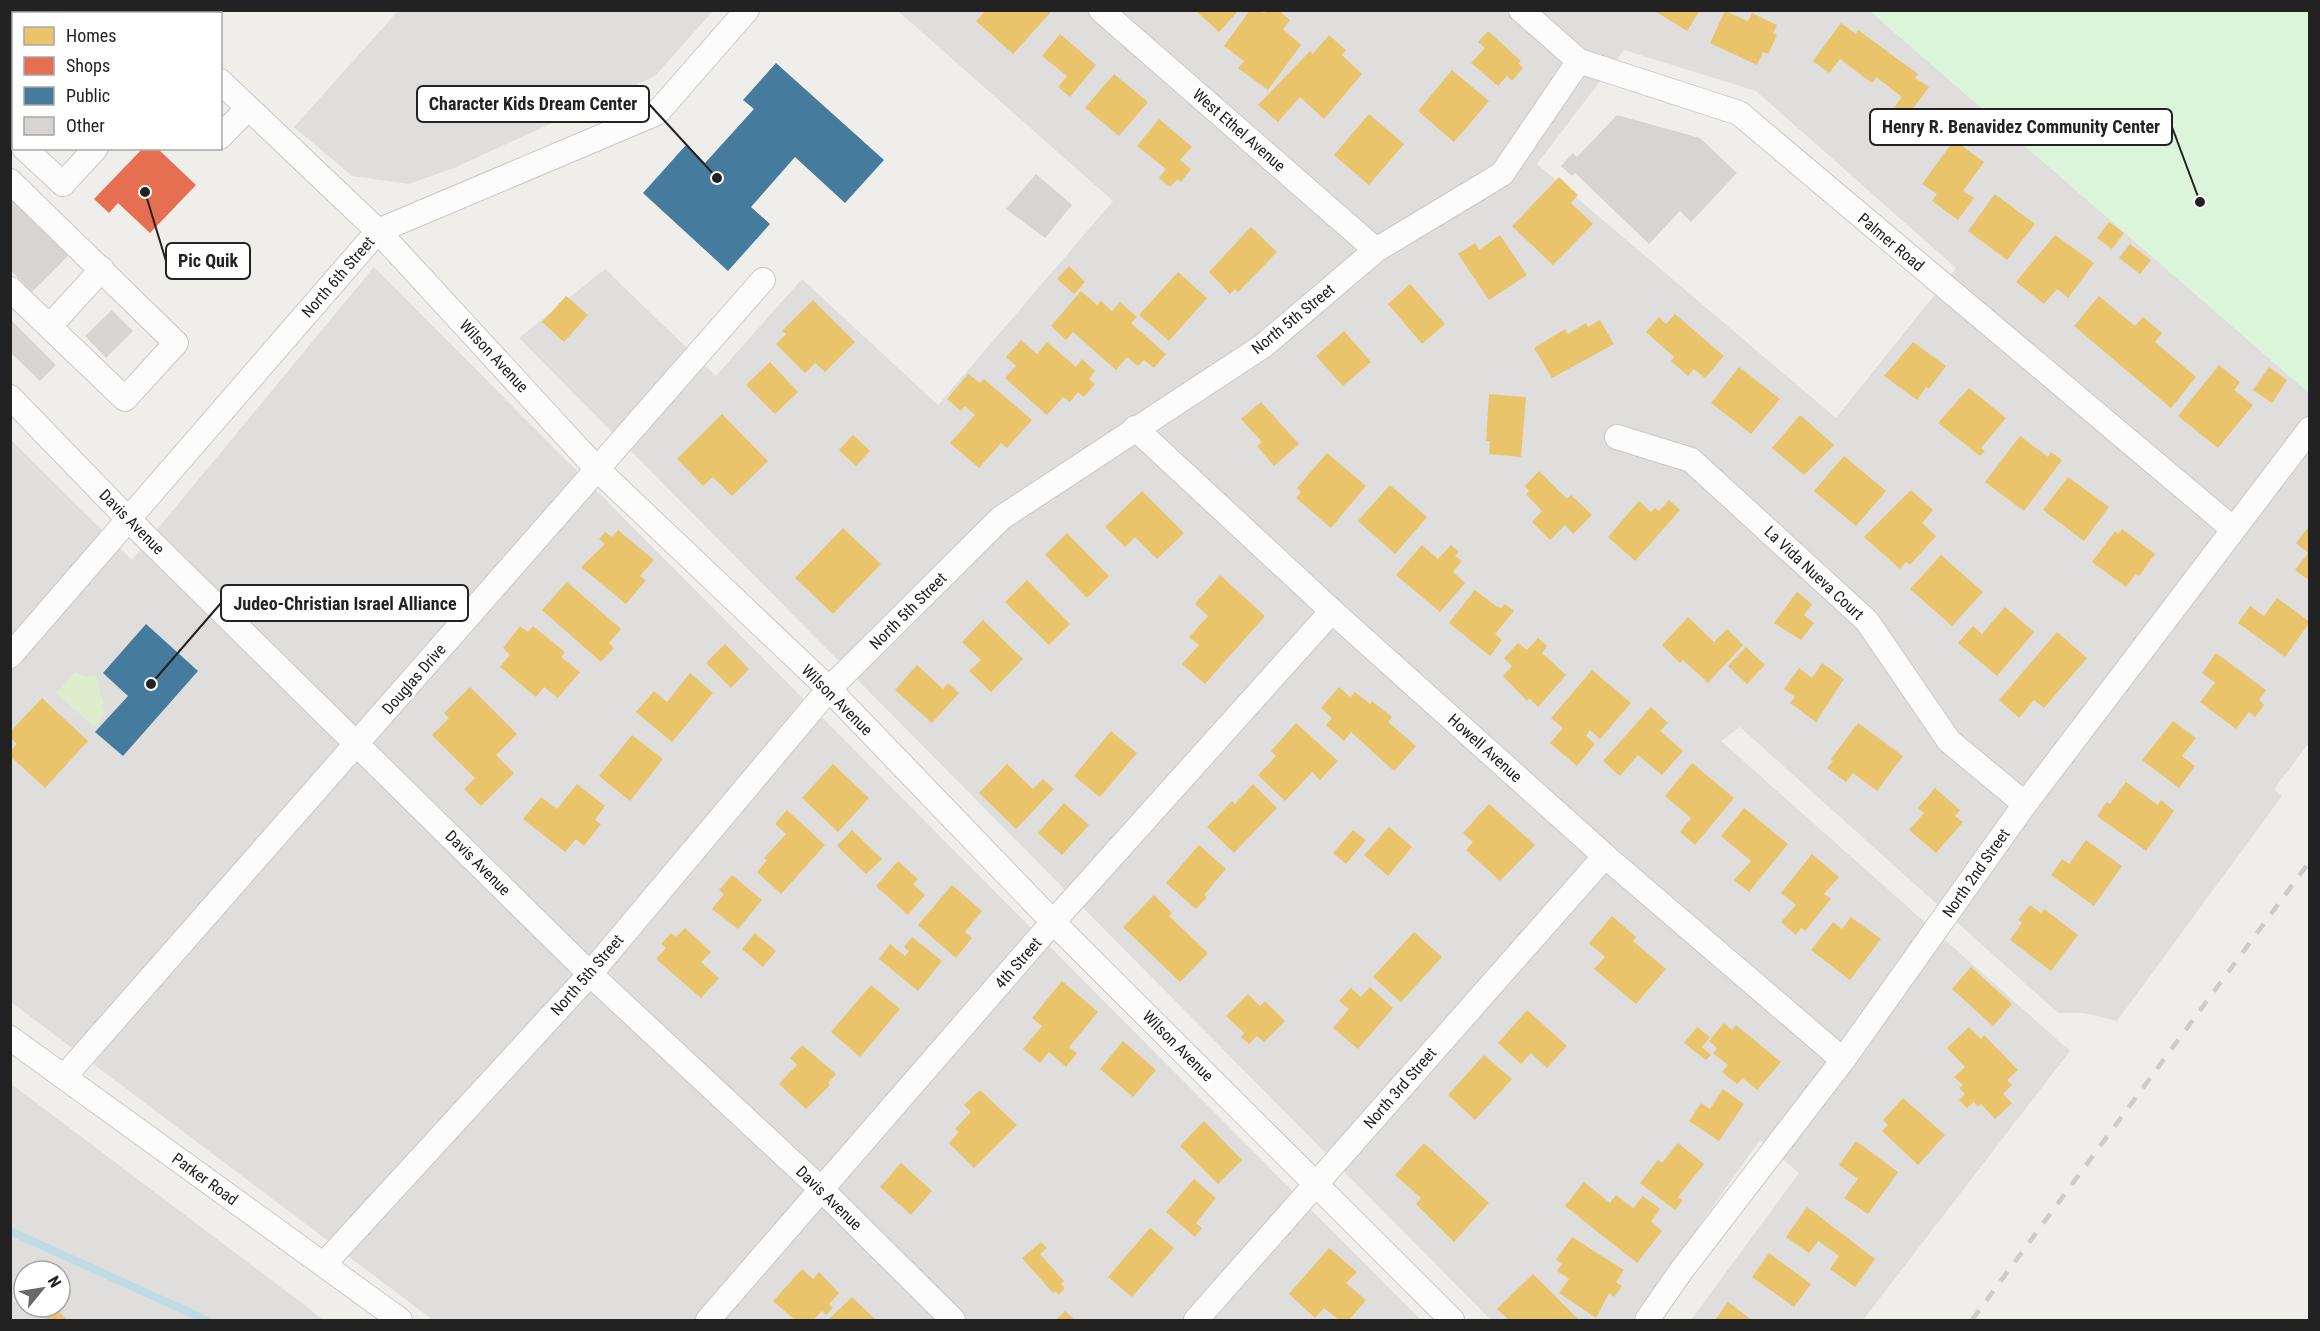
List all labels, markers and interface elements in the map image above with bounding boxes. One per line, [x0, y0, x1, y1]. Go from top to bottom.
legend [12, 12, 222, 150]
text: Homes [66, 25, 116, 46]
text: Shops [66, 55, 110, 76]
text: Public [66, 85, 110, 106]
street label: West Ethel Avenue [1189, 85, 1289, 175]
callout: Character Kids Dream Center [417, 86, 649, 122]
text: Character Kids Dream Center [429, 93, 637, 114]
callout: Henry R. Benavidez Community Center [1870, 109, 2172, 145]
text: Other [66, 115, 105, 136]
text: Henry R. Benavidez Community Center [1882, 116, 2160, 137]
street label: Palmer Road [1854, 209, 1928, 275]
street label: North 6th Street [298, 233, 378, 321]
callout: Pic Quik [166, 243, 250, 279]
text: Pic Quik [178, 250, 238, 271]
street label: North 5th Street [1248, 280, 1338, 358]
street label: Wilson Avenue [456, 316, 532, 396]
street label: Davis Avenue [96, 486, 168, 558]
street label: La Vida Nueva Court [1760, 522, 1868, 624]
street label: North 5th Street [866, 568, 951, 653]
callout: Judeo-Christian Israel Alliance [221, 585, 468, 621]
text: Judeo-Christian Israel Alliance [233, 593, 457, 614]
street label: Douglas Drive [378, 640, 450, 718]
street label: Wilson Avenue [798, 661, 876, 739]
street label: Howell Avenue [1444, 710, 1526, 786]
street label: North 2nd Street [1938, 825, 2014, 921]
street label: Davis Avenue [442, 827, 514, 899]
street label: North 5th Street [547, 931, 627, 1019]
street label: 4th Street [991, 933, 1046, 992]
street label: Wilson Avenue [1139, 1007, 1217, 1085]
street label: North 3rd Street [1360, 1043, 1440, 1132]
street label: Parker Road [168, 1149, 242, 1209]
street label: Davis Avenue [792, 1162, 866, 1234]
north arrow [12, 1259, 72, 1319]
text: N [44, 1273, 65, 1291]

